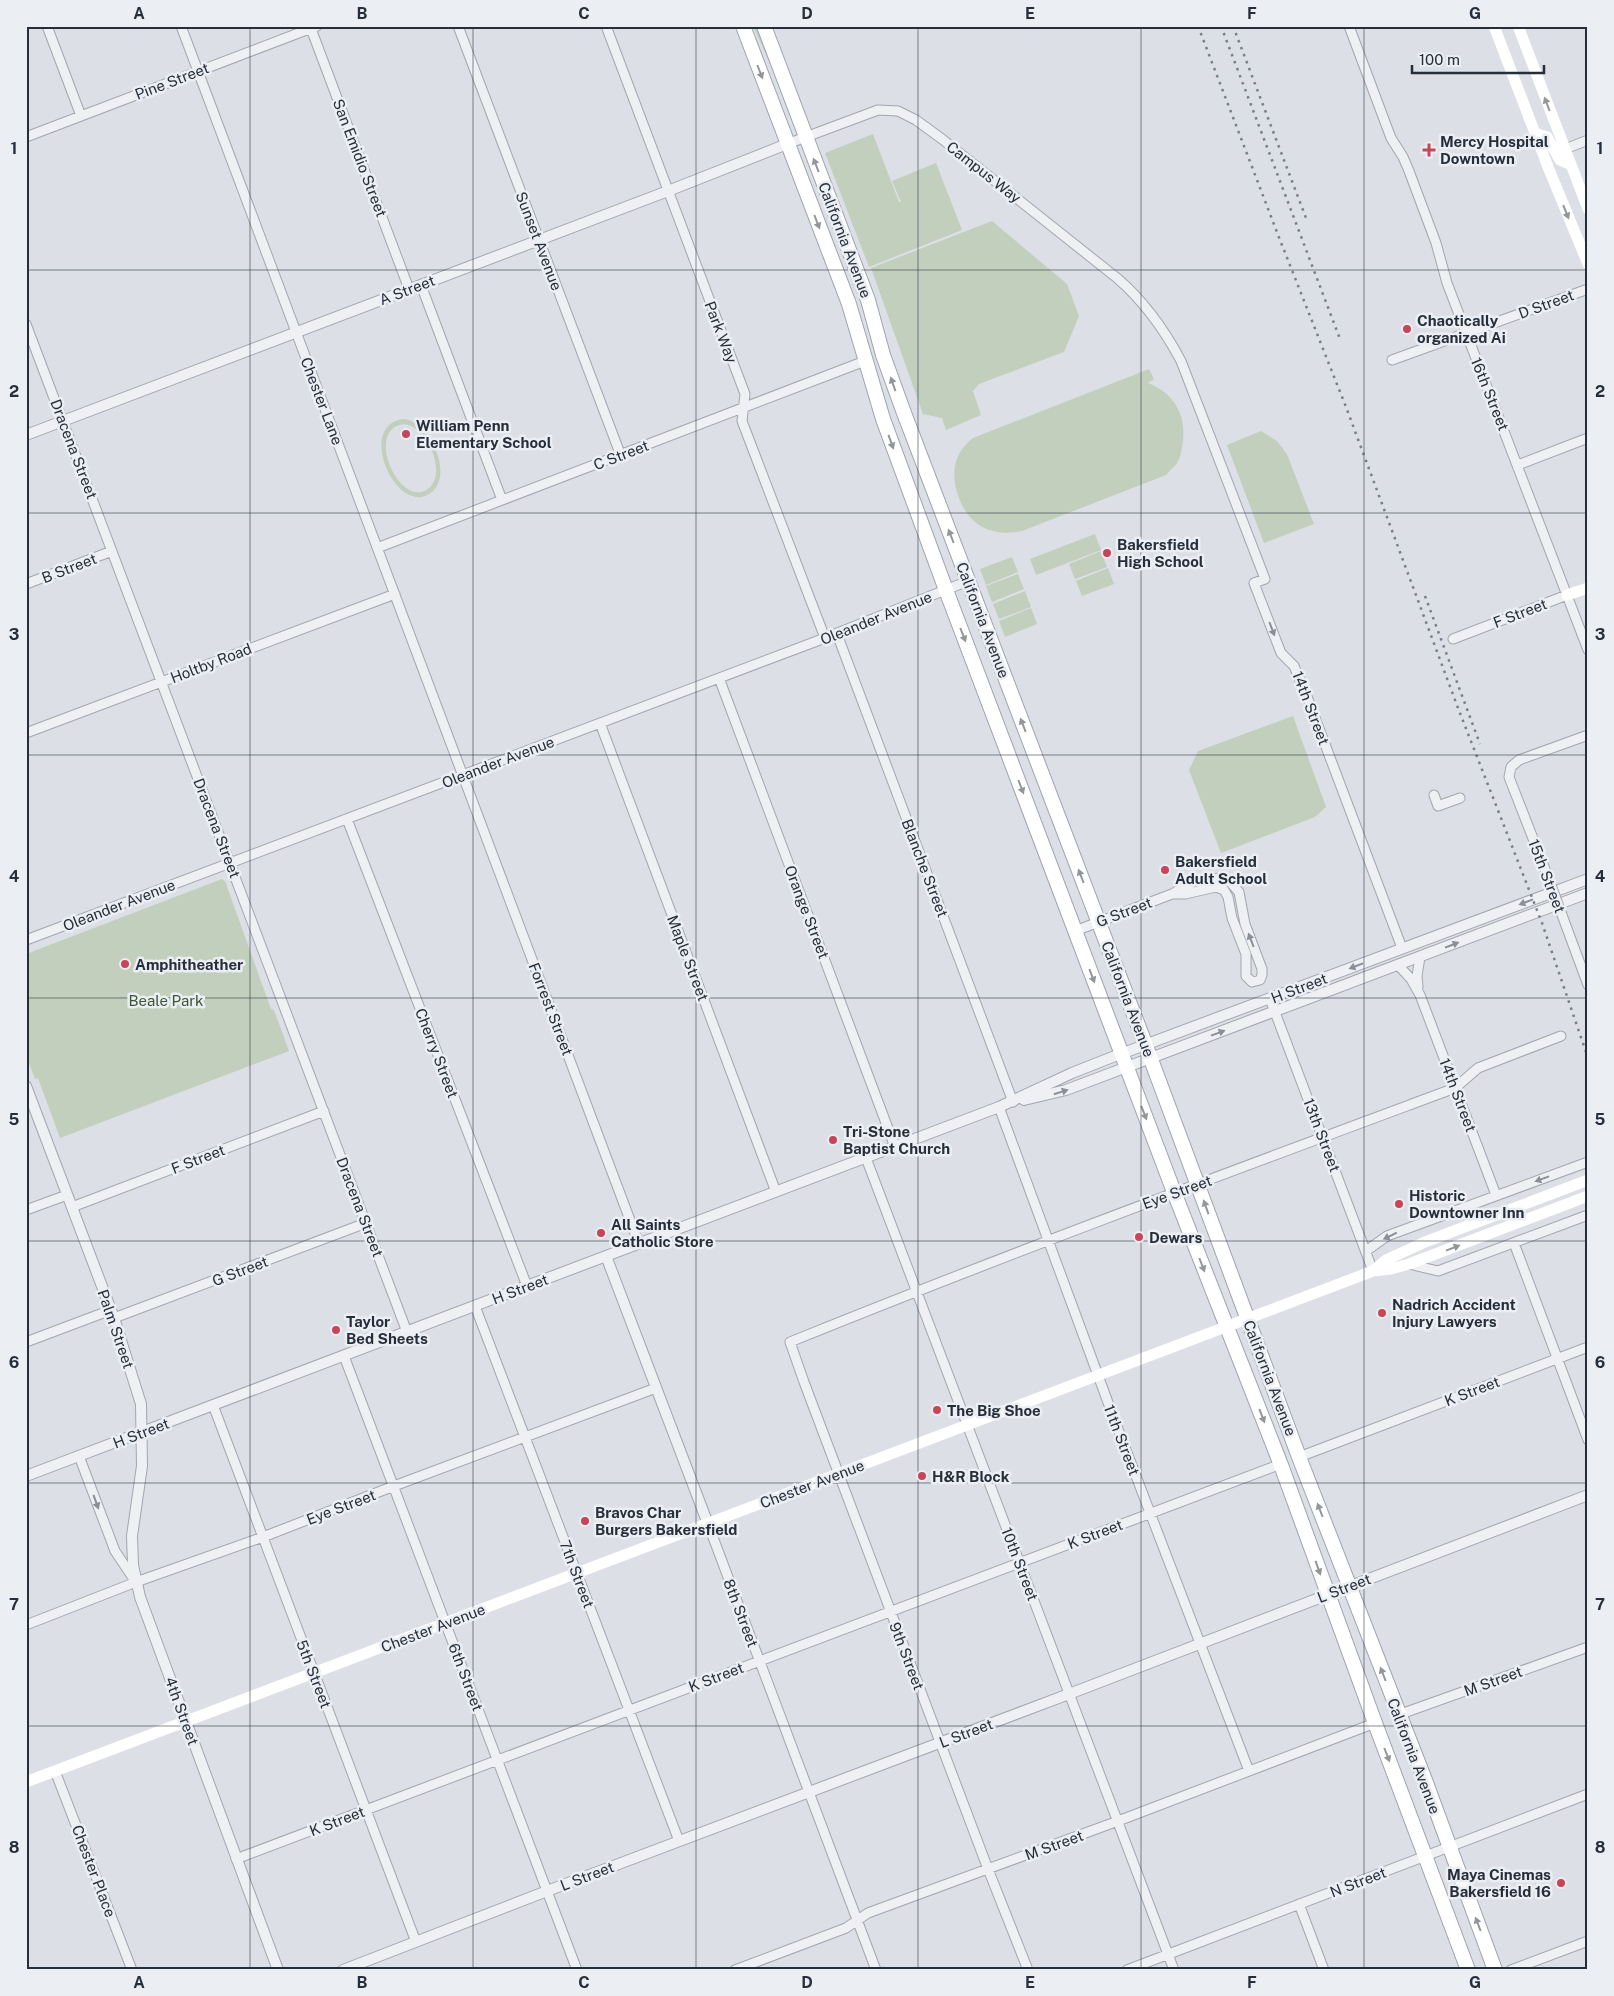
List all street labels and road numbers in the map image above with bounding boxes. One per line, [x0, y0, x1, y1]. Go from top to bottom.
street label: Pine Street [133, 59, 212, 103]
street label: San Emidio Street [330, 97, 390, 220]
street label: Campus Way [943, 138, 1025, 206]
street label: California Avenue [815, 180, 875, 300]
street label: Sunset Avenue [512, 189, 566, 293]
street label: A Street [377, 272, 437, 308]
street label: D Street [1516, 286, 1576, 322]
street label: Park Way [701, 299, 741, 365]
street label: Chester Lane [298, 355, 346, 447]
street label: 16th Street [1468, 355, 1512, 433]
street label: Dracena Street [47, 397, 101, 501]
street label: C Street [591, 437, 651, 473]
street label: B Street [39, 550, 99, 586]
street label: California Avenue [953, 560, 1013, 680]
street label: Oleander Avenue [818, 588, 934, 648]
street label: F Street [1491, 595, 1550, 631]
street label: Holtby Road [168, 640, 254, 686]
street label: 14th Street [1289, 669, 1333, 747]
street label: Oleander Avenue [439, 733, 557, 791]
street label: Dracena Street [190, 776, 244, 880]
street label: Blanche Street [898, 816, 952, 920]
street label: 15th Street [1525, 837, 1569, 915]
street label: Orange Street [781, 863, 833, 961]
street label: Oleander Avenue [60, 876, 178, 934]
street label: G Street [1094, 894, 1154, 930]
street label: Maple Street [664, 913, 712, 1003]
street label: California Avenue [1098, 939, 1158, 1059]
street label: Forrest Street [526, 960, 577, 1058]
street label: H Street [1268, 969, 1330, 1006]
street label: Cherry Street [412, 1006, 462, 1100]
street label: 14th Street [1436, 1056, 1480, 1134]
street label: 13th Street [1300, 1096, 1344, 1174]
street label: F Street [169, 1141, 228, 1177]
street label: Dracena Street [333, 1155, 387, 1259]
street label: Eye Street [1140, 1172, 1214, 1212]
street label: G Street [210, 1253, 270, 1289]
street label: H Street [489, 1270, 551, 1307]
street label: Palm Street [95, 1287, 138, 1371]
street label: California Avenue [1240, 1318, 1300, 1438]
street label: K Street [1442, 1373, 1502, 1409]
street label: 11th Street [1101, 1402, 1143, 1478]
street label: H Street [110, 1414, 172, 1451]
street label: Chester Avenue [758, 1456, 866, 1512]
street label: Eye Street [304, 1486, 378, 1528]
street label: K Street [1065, 1516, 1125, 1552]
street label: 10th Street [998, 1525, 1042, 1603]
street label: 7th Street [556, 1538, 598, 1610]
street label: L Street [1315, 1570, 1373, 1606]
street label: 8th Street [720, 1577, 762, 1650]
street label: Chester Avenue [379, 1600, 487, 1656]
street label: 9th Street [886, 1620, 928, 1692]
street label: 5th Street [293, 1638, 335, 1711]
street label: 6th Street [445, 1641, 487, 1713]
street label: K Street [686, 1659, 746, 1695]
street label: M Street [1462, 1663, 1525, 1699]
street label: 4th Street [162, 1675, 202, 1748]
street label: California Avenue [1384, 1696, 1444, 1816]
street label: L Street [937, 1715, 995, 1751]
street label: K Street [307, 1803, 367, 1839]
street label: Chester Place [69, 1822, 119, 1920]
street label: M Street [1023, 1827, 1086, 1863]
street label: L Street [558, 1858, 616, 1894]
street label: N Street [1328, 1863, 1389, 1900]

